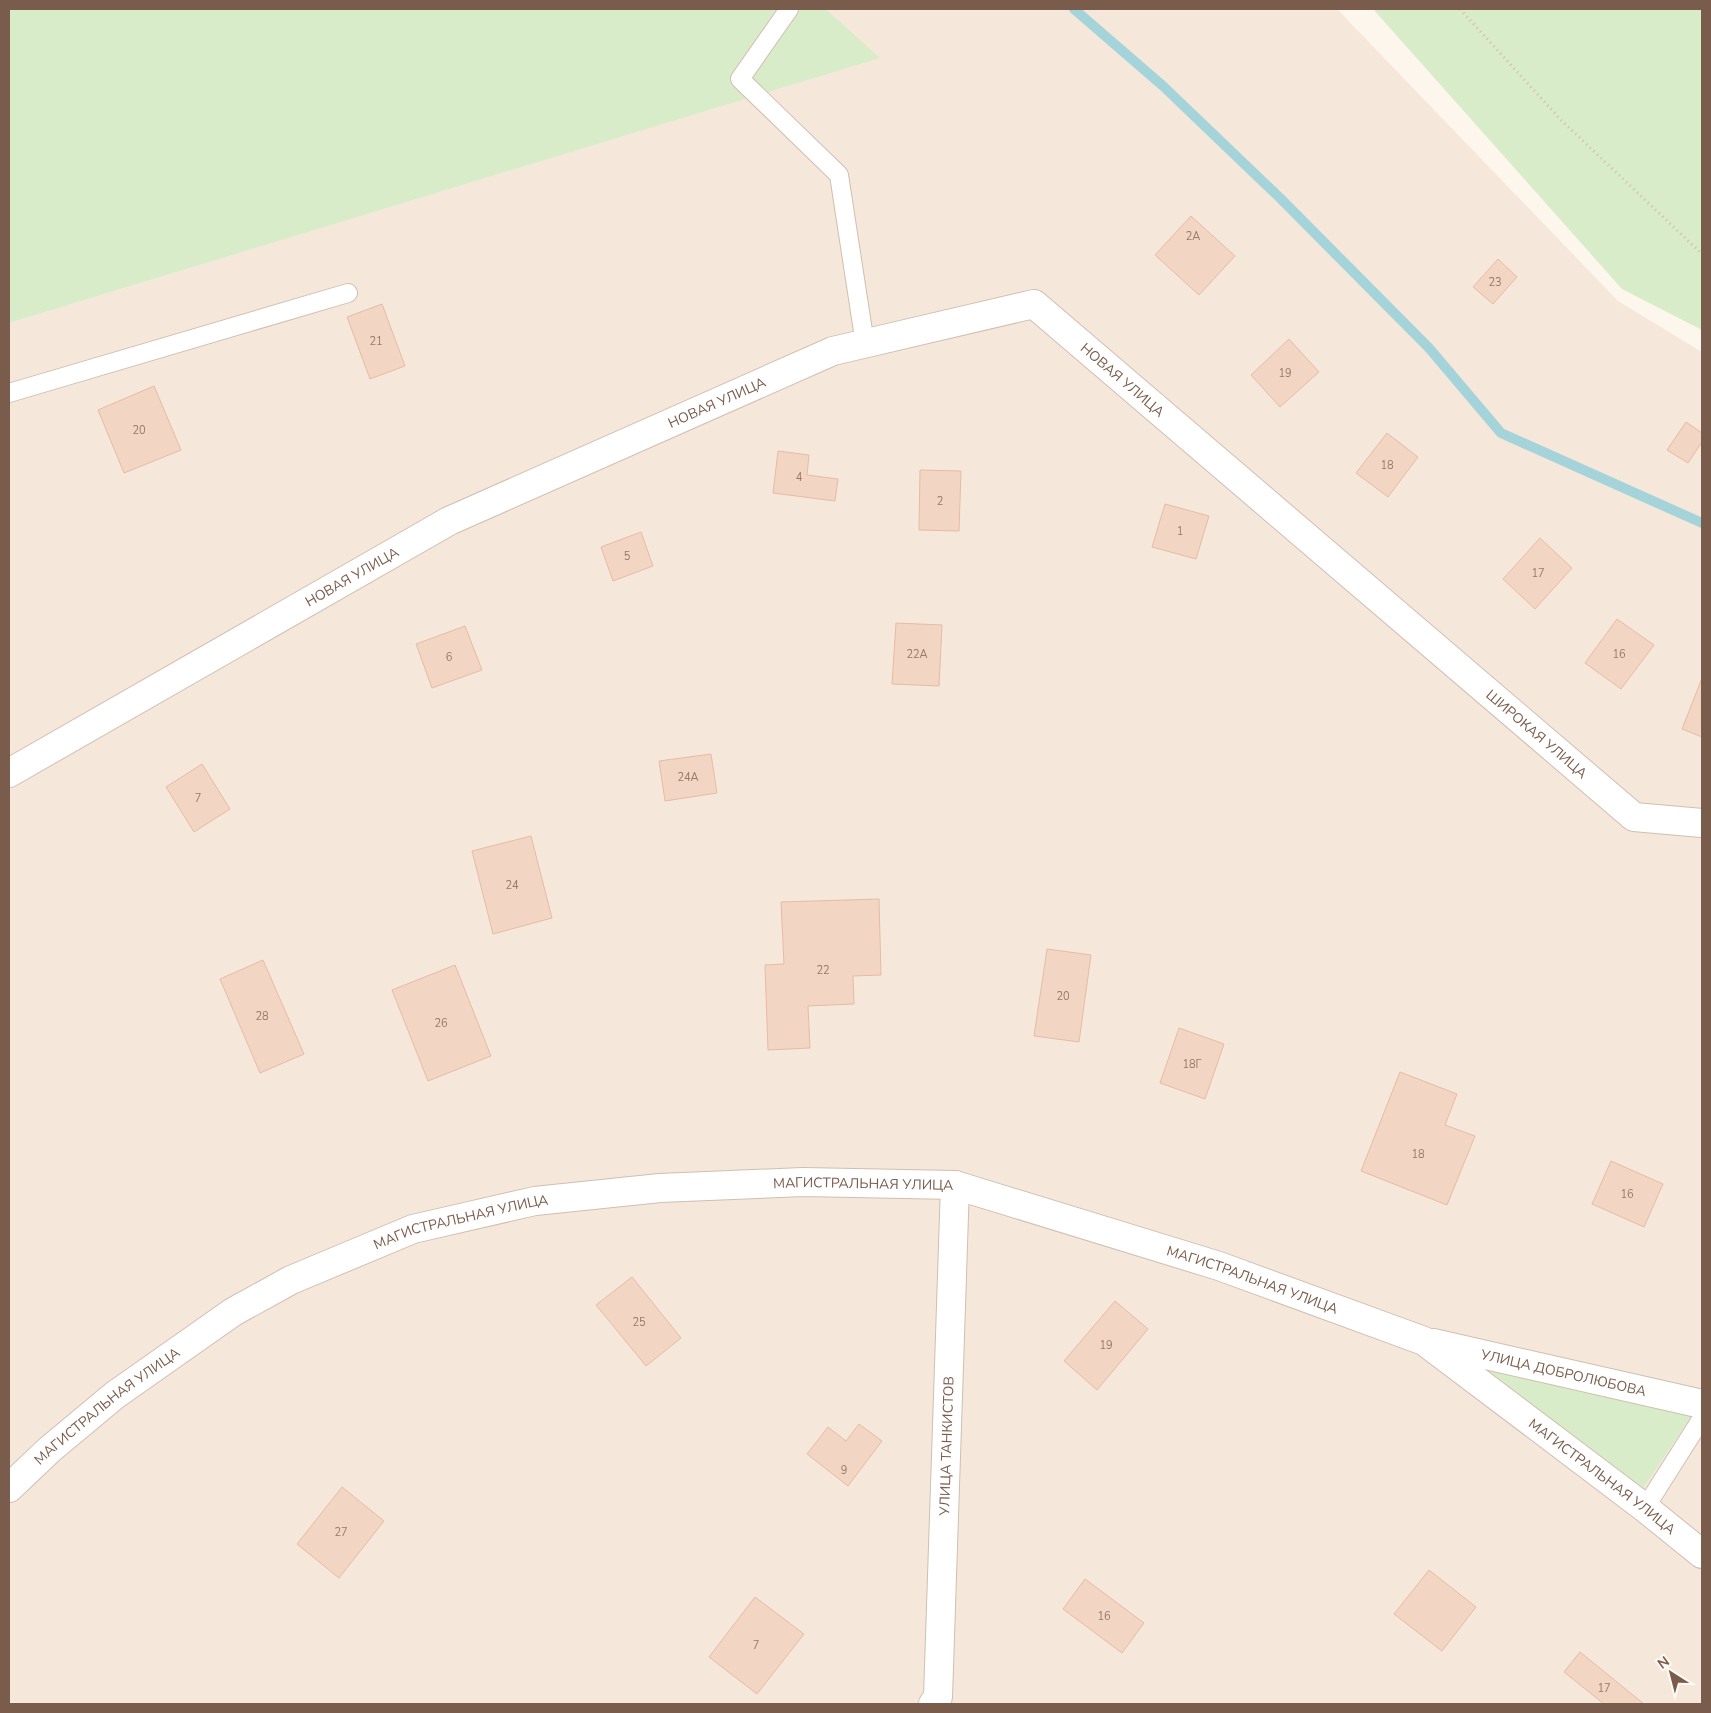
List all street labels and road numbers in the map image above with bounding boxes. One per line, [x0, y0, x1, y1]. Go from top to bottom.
street label: НОВАЯ УЛИЦА [1077, 338, 1169, 421]
street label: НОВАЯ УЛИЦА [665, 372, 769, 432]
street label: НОВАЯ УЛИЦА [301, 542, 402, 611]
street label: ШИРОКАЯ УЛИЦА [1482, 685, 1592, 783]
street label: МАГИСТРАЛЬНАЯ УЛИЦА [773, 1172, 954, 1194]
street label: МАГИСТРАЛЬНАЯ УЛИЦА [371, 1190, 549, 1254]
street label: МАГИСТРАЛЬНАЯ УЛИЦА [1164, 1241, 1341, 1318]
street label: МАГИСТРАЛЬНАЯ УЛИЦА [30, 1343, 184, 1469]
street label: УЛИЦА ДОБРОЛЮБОВА [1478, 1344, 1648, 1401]
street label: УЛИЦА ТАНКИСТОВ [934, 1376, 958, 1517]
street label: МАГИСТРАЛЬНАЯ УЛИЦА [1525, 1414, 1680, 1539]

